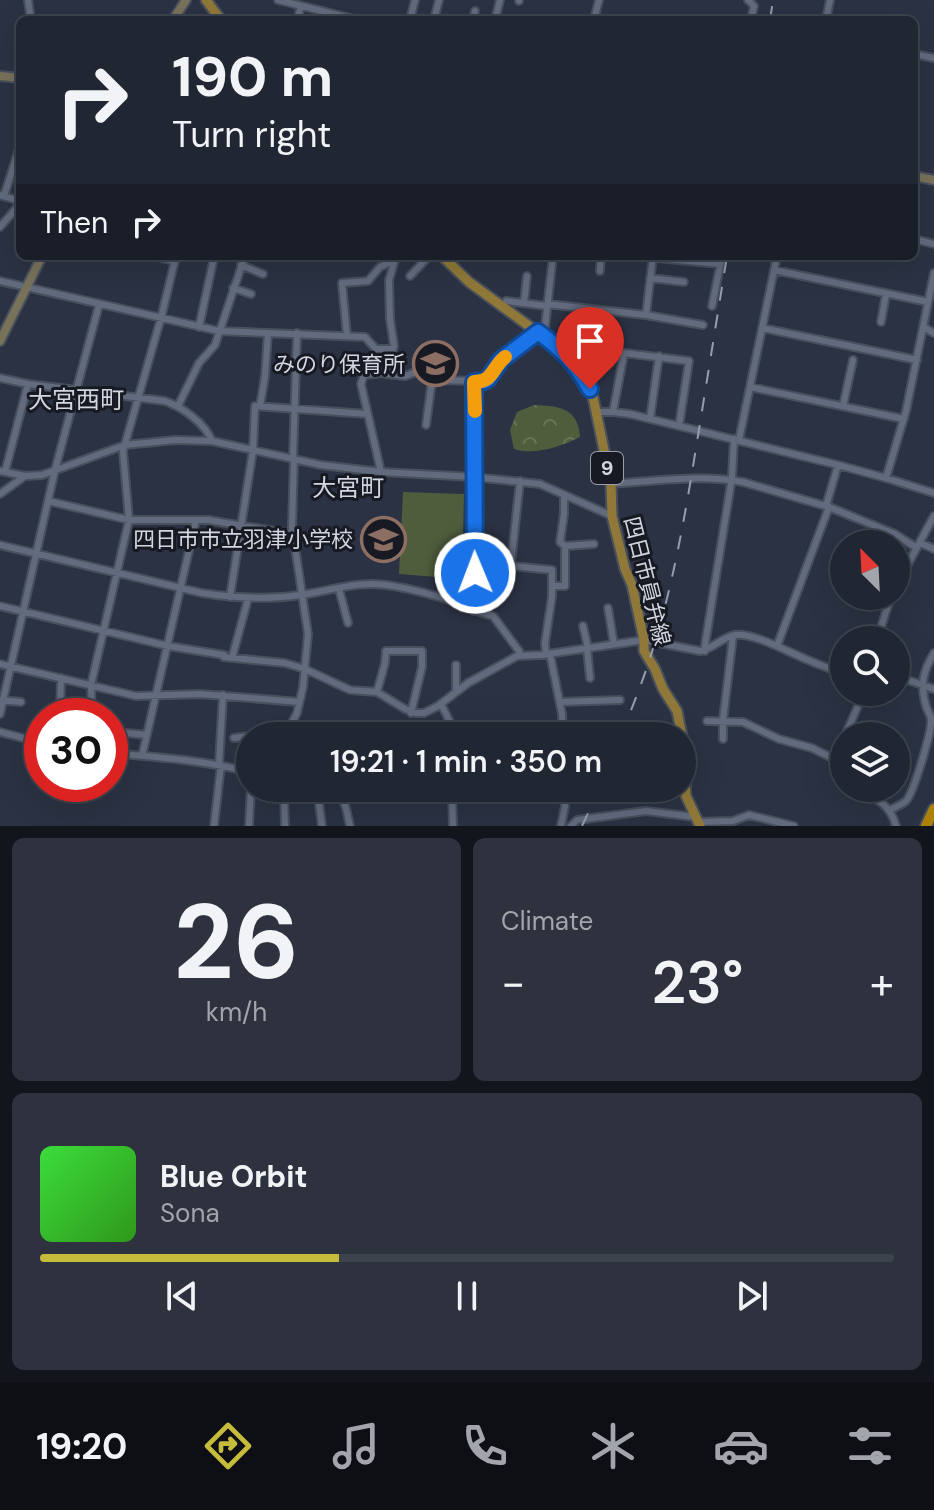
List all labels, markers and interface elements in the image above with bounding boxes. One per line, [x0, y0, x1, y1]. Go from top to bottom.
text: 190 m [172, 40, 333, 113]
icon: right [40, 48, 144, 152]
text: Turn right [172, 111, 331, 158]
icon: right [124, 200, 168, 244]
text: Then [40, 203, 108, 242]
pin [556, 307, 624, 389]
icon: arrive [568, 319, 612, 363]
school or university icon: みのり保育所 [412, 340, 460, 388]
place label: みのり保育所 [273, 350, 405, 379]
district label: 大宮西町 [28, 384, 124, 415]
road number: 9 [591, 452, 623, 484]
district label: 大宮町 [312, 472, 384, 503]
street label: 四日市員弁線 [617, 513, 677, 649]
school or university icon: 四日市市立羽津小学校 [360, 515, 408, 563]
place label: 四日市市立羽津小学校 [133, 525, 353, 554]
north arrow [830, 530, 910, 610]
map controls [830, 530, 910, 802]
position arrow [433, 531, 517, 615]
button: search [830, 626, 910, 706]
speed limit sign: 30 [24, 698, 128, 802]
button: layers [830, 722, 910, 802]
text: 19:21 · 1 min · 350 m [330, 742, 602, 781]
text: 26 [174, 875, 299, 1010]
text: Climate [501, 904, 593, 938]
text: 23° [652, 943, 743, 1022]
text: − [501, 954, 525, 1012]
text: + [870, 954, 894, 1012]
text: km/h [206, 995, 267, 1029]
text: Blue Orbit [160, 1157, 307, 1196]
text: Sona [160, 1196, 220, 1230]
icon: previous [160, 1274, 204, 1318]
icon: pause [445, 1274, 489, 1318]
icon: next [730, 1274, 774, 1318]
icon: directions [200, 1418, 256, 1474]
icon: music [328, 1418, 384, 1474]
icon: phone [457, 1418, 513, 1474]
icon: climate [585, 1418, 641, 1474]
icon: car [713, 1418, 769, 1474]
icon: filters [842, 1418, 898, 1474]
text: 19:20 [36, 1423, 127, 1470]

